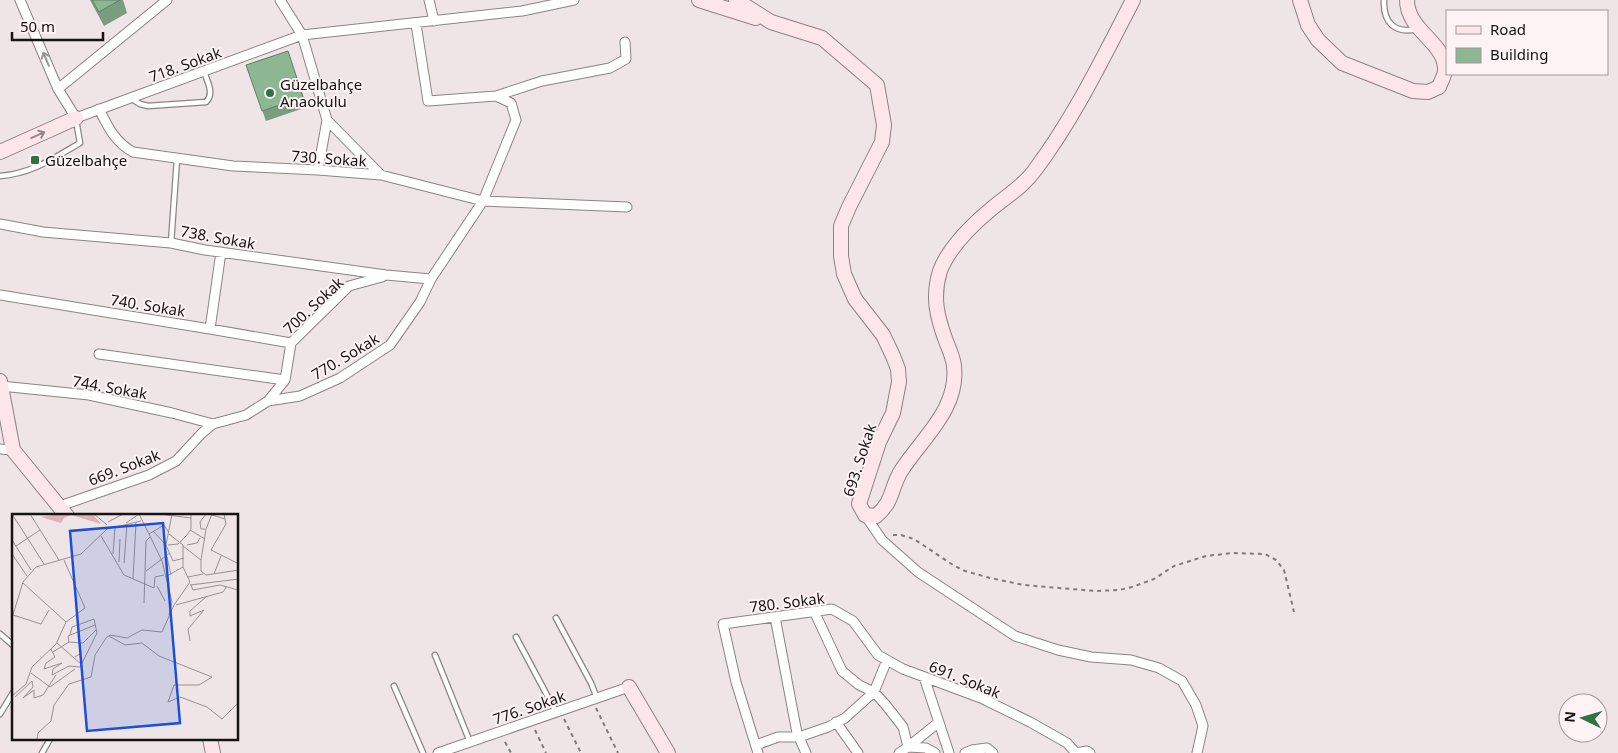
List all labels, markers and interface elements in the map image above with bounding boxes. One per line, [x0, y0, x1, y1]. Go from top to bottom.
scale bar [12, 10, 104, 42]
legend [1446, 10, 1608, 75]
text: 50 m [20, 16, 55, 36]
text: Road [1490, 19, 1526, 39]
street label: 718. Sokak [146, 42, 224, 86]
text: Building [1490, 44, 1548, 64]
one-way arrow [40, 52, 49, 67]
place label: Güzelbahçe Anaokulu [280, 74, 362, 111]
marker: Güzelbahçe Anaokulu [264, 87, 276, 99]
one-way arrow [30, 130, 45, 140]
street label: 730. Sokak [291, 145, 367, 171]
place label: Güzelbahçe [45, 150, 127, 170]
marker: Güzelbahçe [29, 154, 41, 166]
street label: 738. Sokak [179, 221, 257, 253]
street label: 700. Sokak [279, 272, 347, 338]
street label: 740. Sokak [109, 289, 187, 321]
street label: 770. Sokak [308, 328, 382, 384]
street label: 744. Sokak [71, 371, 149, 403]
street label: 693. Sokak [838, 421, 880, 499]
street label: 669. Sokak [85, 444, 163, 490]
inset map [12, 514, 239, 740]
street label: 780. Sokak [748, 587, 826, 617]
street label: 691. Sokak [926, 656, 1004, 702]
street label: 776. Sokak [490, 685, 568, 729]
north arrow [1558, 693, 1608, 743]
text: N [1560, 710, 1580, 723]

